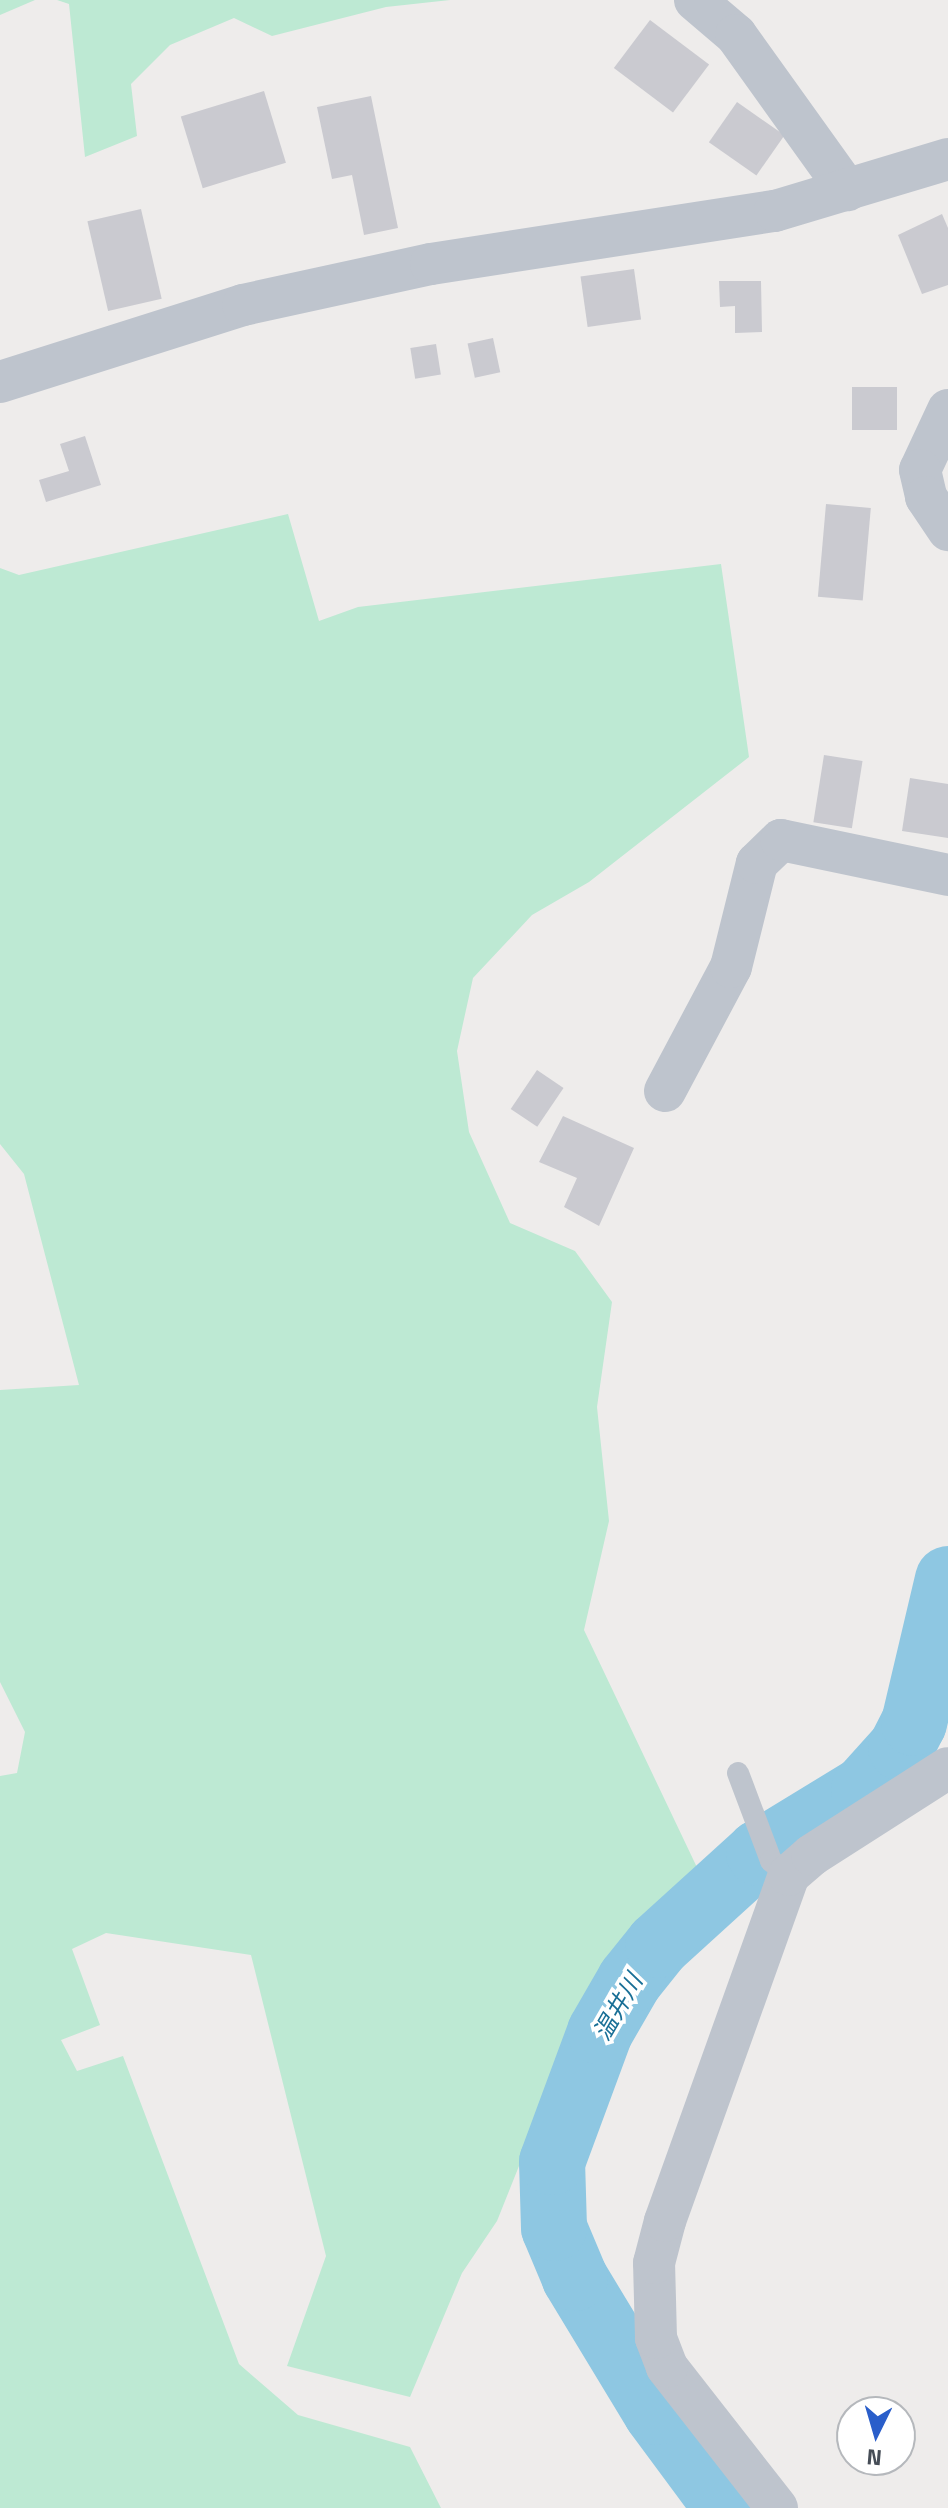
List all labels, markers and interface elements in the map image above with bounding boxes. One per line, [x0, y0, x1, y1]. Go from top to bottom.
water label: 温井川 [588, 1969, 648, 2045]
north arrow [836, 2396, 916, 2476]
text: N [865, 2440, 883, 2476]

